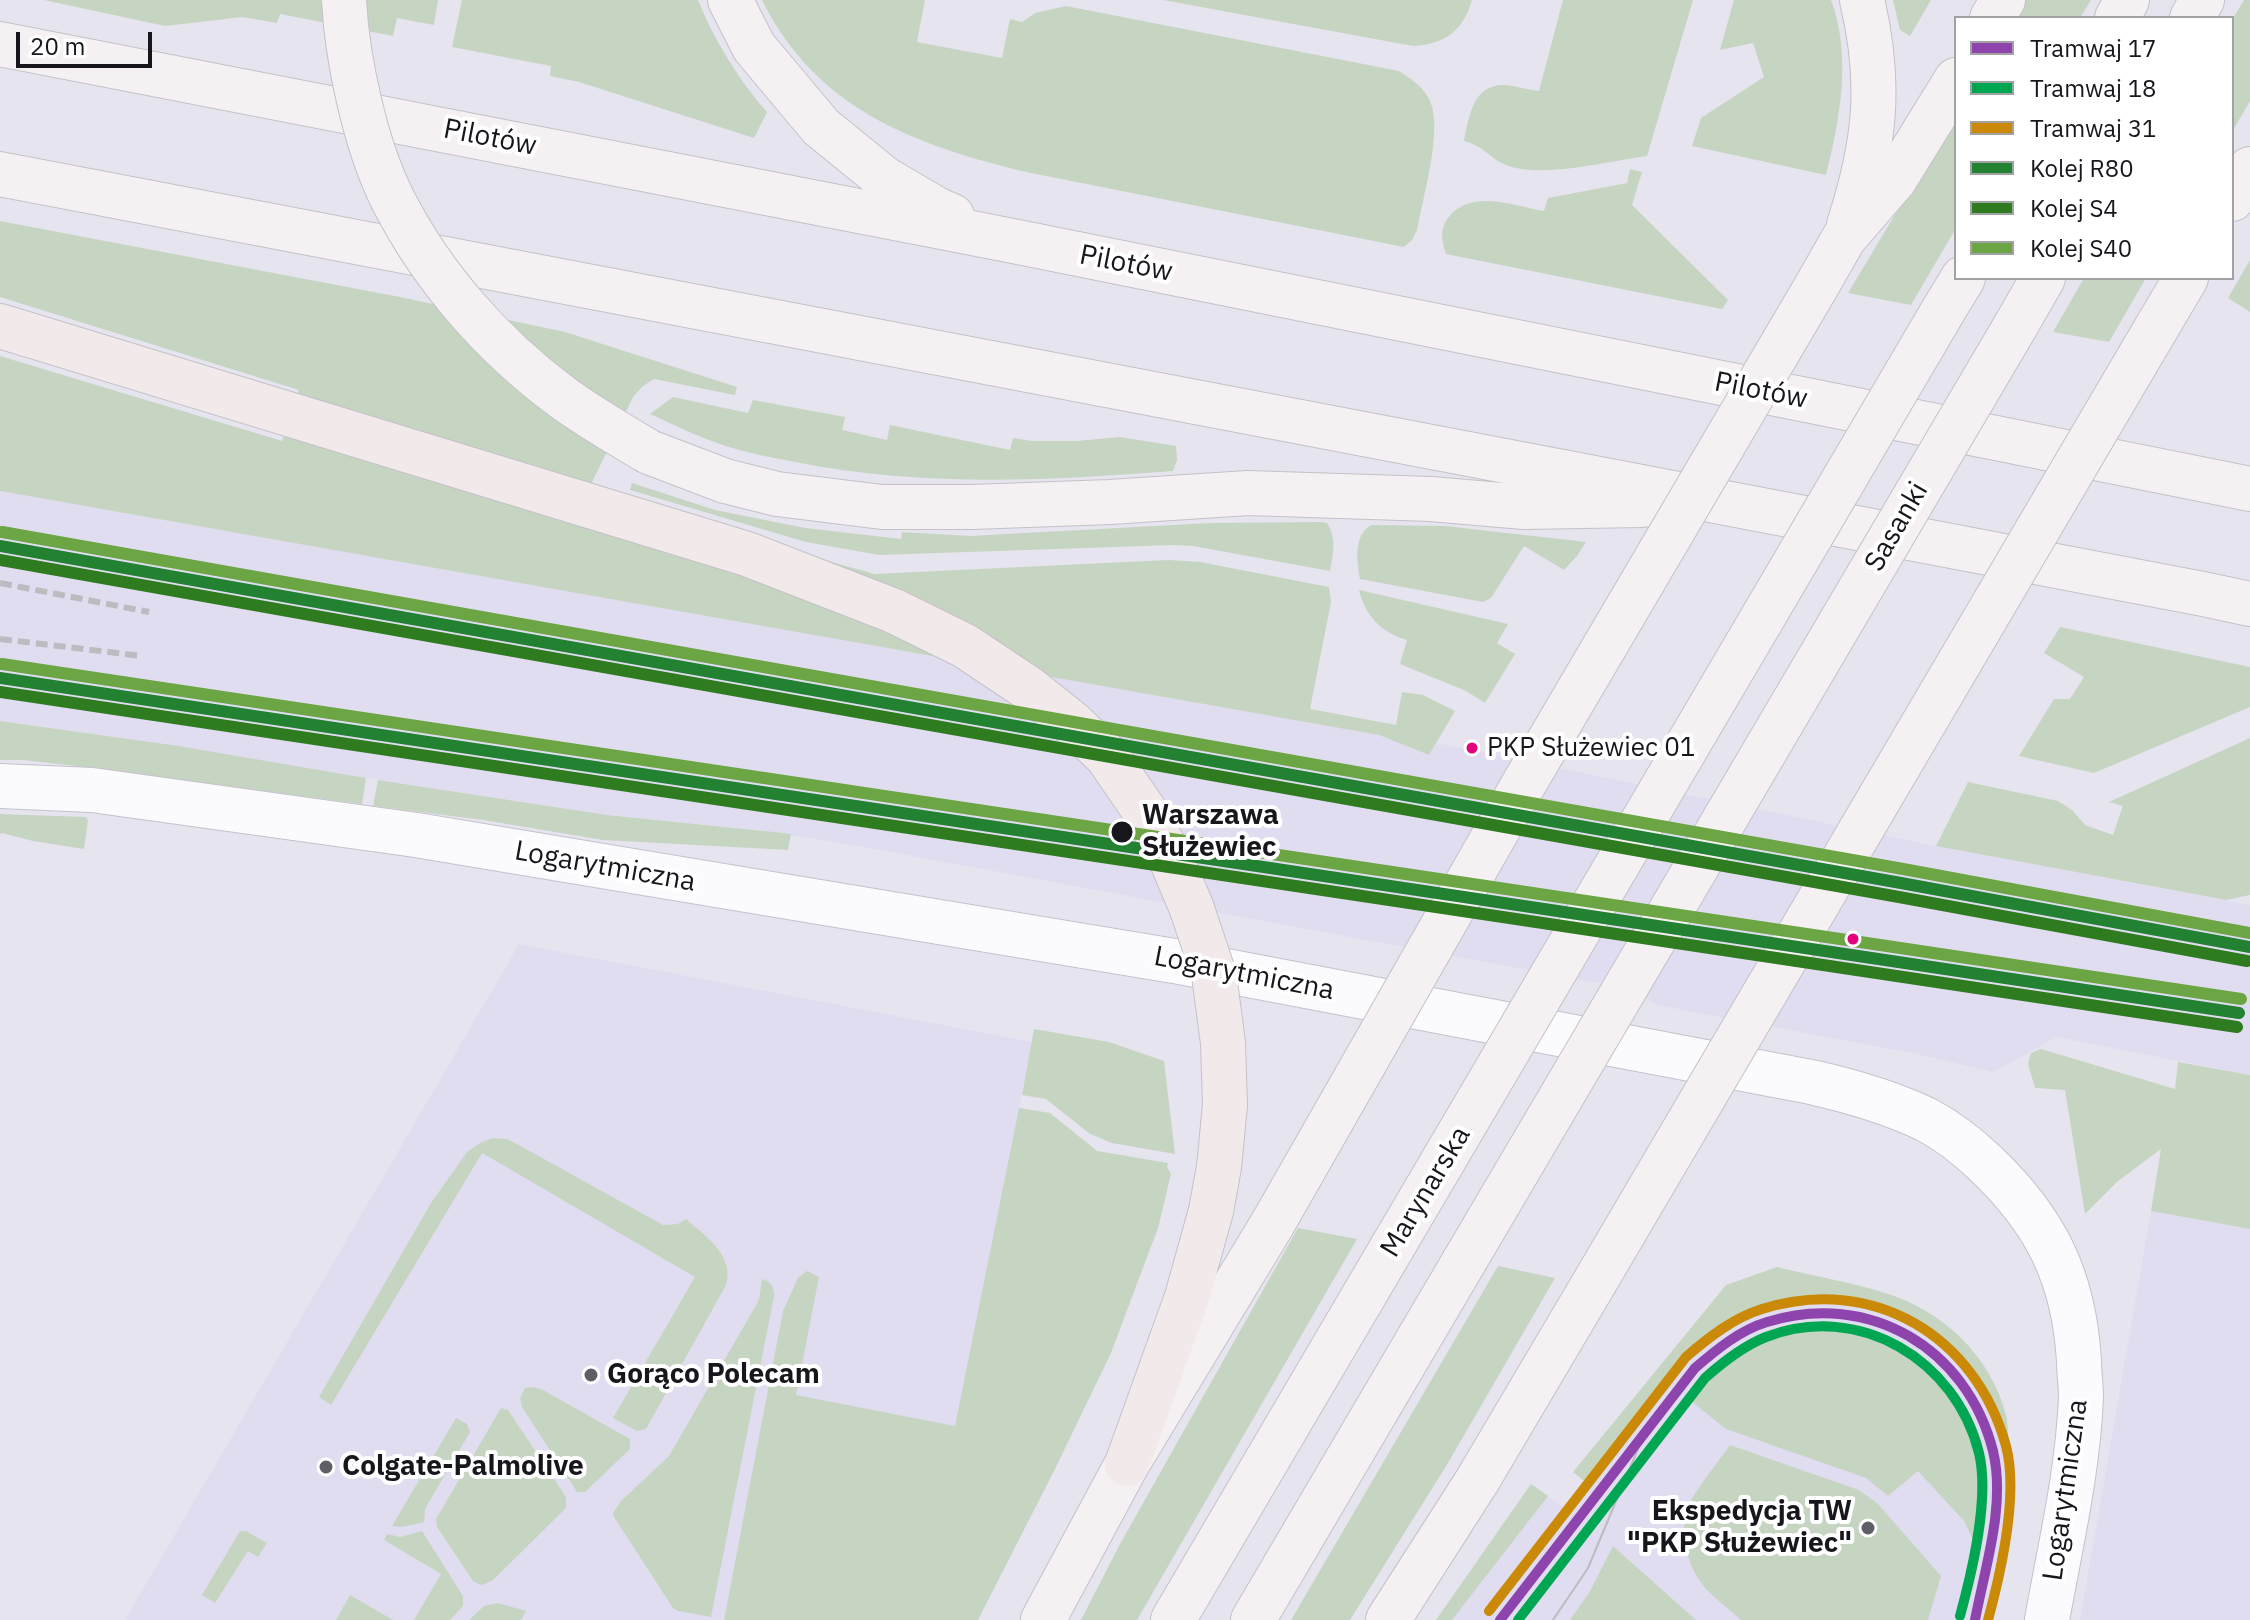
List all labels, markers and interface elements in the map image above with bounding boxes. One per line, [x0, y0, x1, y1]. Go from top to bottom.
scale bar [20, 16, 156, 66]
legend [1954, 16, 2234, 280]
text: 20 m [30, 30, 85, 62]
text: Tramwaj 17 [2030, 32, 2157, 64]
text: Tramwaj 18 [2030, 72, 2157, 104]
text: Tramwaj 31 [2030, 112, 2157, 144]
street label: Pilotów [441, 113, 539, 163]
text: Kolej R80 [2030, 152, 2134, 184]
text: Kolej S4 [2030, 192, 2118, 224]
text: Kolej S40 [2030, 232, 2132, 264]
street label: Pilotów [1077, 239, 1175, 289]
street label: Pilotów [1712, 366, 1810, 416]
street label: Sasanki [1858, 476, 1936, 578]
place label: PKP Służewiec 01 [1487, 732, 1695, 764]
marker: PKP Służewiec 01 [1464, 740, 1480, 756]
place label: Warszawa Służewiec [1142, 799, 1279, 865]
marker: Warszawa Służewiec [1109, 819, 1135, 845]
street label: Logarytmiczna [512, 835, 698, 899]
unlabelled marker [1845, 931, 1861, 947]
street label: Logarytmiczna [1151, 940, 1337, 1008]
street label: Marynarska [1374, 1121, 1478, 1263]
place label: Gorąco Polecam [607, 1358, 820, 1392]
marker: Gorąco Polecam [582, 1366, 600, 1384]
street label: Logarytmiczna [2037, 1397, 2095, 1583]
place label: Colgate-Palmolive [342, 1450, 584, 1484]
marker: Colgate-Palmolive [317, 1458, 335, 1476]
place label: Ekspedycja TW "PKP Służewiec" [1627, 1495, 1852, 1561]
marker: Ekspedycja TW "PKP Służewiec" [1859, 1519, 1877, 1537]

